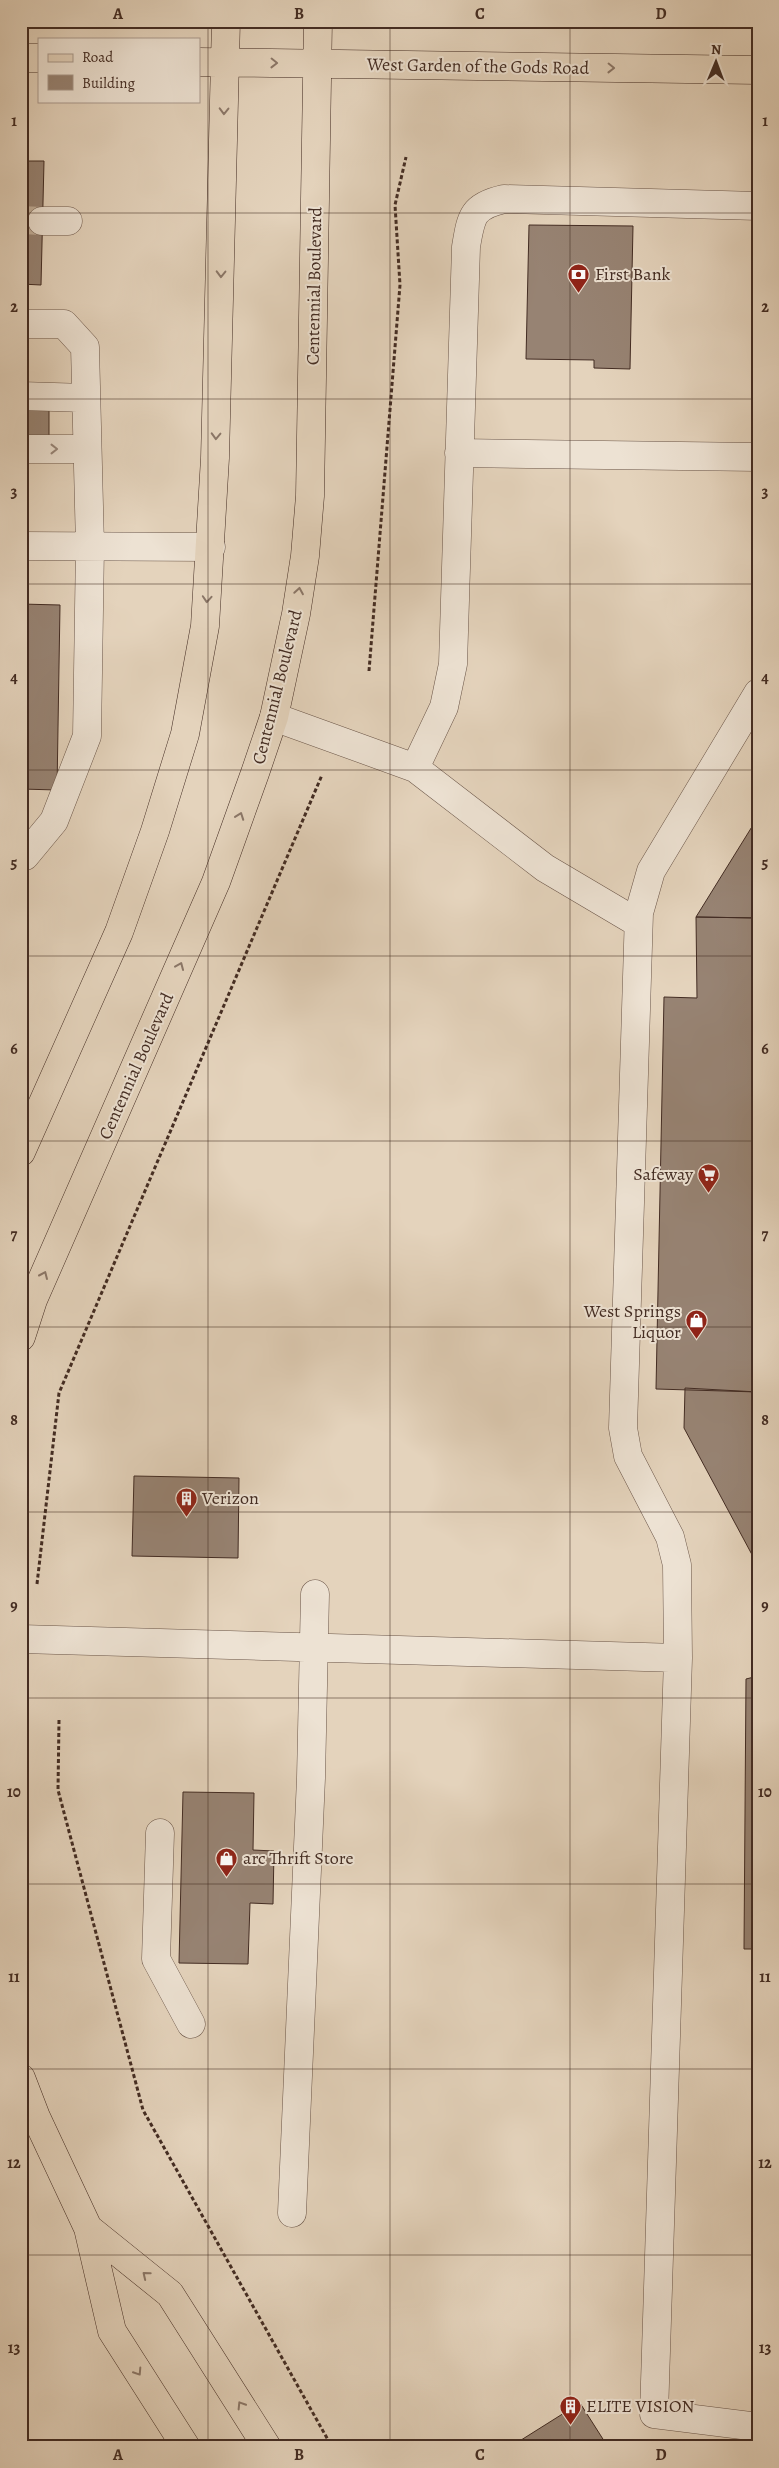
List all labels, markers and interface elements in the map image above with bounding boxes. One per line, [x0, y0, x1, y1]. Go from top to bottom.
text: A [112, 3, 124, 25]
text: B [294, 3, 304, 25]
text: C [475, 3, 485, 25]
text: D [655, 3, 667, 25]
legend [38, 38, 200, 102]
north arrow [692, 38, 742, 88]
text: N [711, 40, 721, 59]
text: Road [82, 47, 114, 67]
street label: West Garden of the Gods Road [366, 52, 590, 80]
one-way arrow [270, 58, 278, 68]
one-way arrow [607, 62, 615, 73]
text: Building [82, 73, 135, 93]
one-way arrow [219, 108, 229, 116]
text: 1 [11, 110, 17, 132]
text: 1 [762, 110, 768, 132]
street label: Centennial Boulevard [301, 206, 327, 365]
bank icon: First Bank [567, 262, 591, 293]
place label: First Bank [595, 262, 671, 286]
one-way arrow [215, 270, 226, 278]
text: 2 [10, 296, 18, 318]
text: 2 [761, 296, 769, 318]
one-way arrow [210, 433, 221, 441]
one-way arrow [50, 444, 58, 454]
text: 3 [11, 481, 18, 503]
text: 3 [762, 481, 769, 503]
one-way arrow [294, 587, 304, 596]
one-way arrow [202, 595, 213, 603]
street label: Centennial Boulevard [246, 607, 308, 767]
text: 4 [10, 667, 18, 689]
text: 4 [761, 667, 769, 689]
one-way arrow [234, 812, 244, 820]
text: 5 [11, 852, 18, 874]
text: 5 [762, 852, 769, 874]
one-way arrow [174, 962, 185, 971]
street label: Centennial Boulevard [93, 989, 179, 1143]
text: 6 [10, 1038, 18, 1060]
text: 6 [761, 1038, 769, 1060]
place label: Safeway [633, 1162, 694, 1186]
supermarket icon: Safeway [697, 1162, 721, 1193]
text: 7 [11, 1224, 18, 1246]
text: 7 [762, 1224, 769, 1246]
one-way arrow [37, 1271, 48, 1280]
place label: West Springs Liquor [583, 1299, 681, 1344]
shop icon: West Springs Liquor [685, 1309, 709, 1340]
text: 8 [10, 1409, 18, 1431]
text: 8 [761, 1409, 769, 1431]
building icon: Verizon [174, 1486, 198, 1517]
place label: Verizon [201, 1486, 259, 1510]
text: 9 [10, 1595, 18, 1617]
text: 9 [761, 1595, 769, 1617]
text: 10 [7, 1781, 21, 1803]
text: 10 [758, 1781, 772, 1803]
shop icon: arc Thrift Store [215, 1846, 239, 1877]
place label: arc Thrift Store [243, 1846, 354, 1870]
text: 11 [8, 1966, 20, 1988]
text: 11 [759, 1966, 771, 1988]
text: 12 [7, 2152, 21, 2174]
text: 12 [758, 2152, 772, 2174]
one-way arrow [142, 2272, 152, 2281]
text: 13 [8, 2337, 20, 2359]
text: 13 [759, 2337, 771, 2359]
one-way arrow [132, 2367, 141, 2376]
building icon: ELITE VISION [558, 2394, 582, 2425]
place label: ELITE VISION [586, 2394, 695, 2418]
one-way arrow [237, 2402, 247, 2411]
text: A [112, 2444, 124, 2466]
text: B [294, 2444, 304, 2466]
text: C [475, 2444, 485, 2466]
text: D [655, 2444, 667, 2466]

